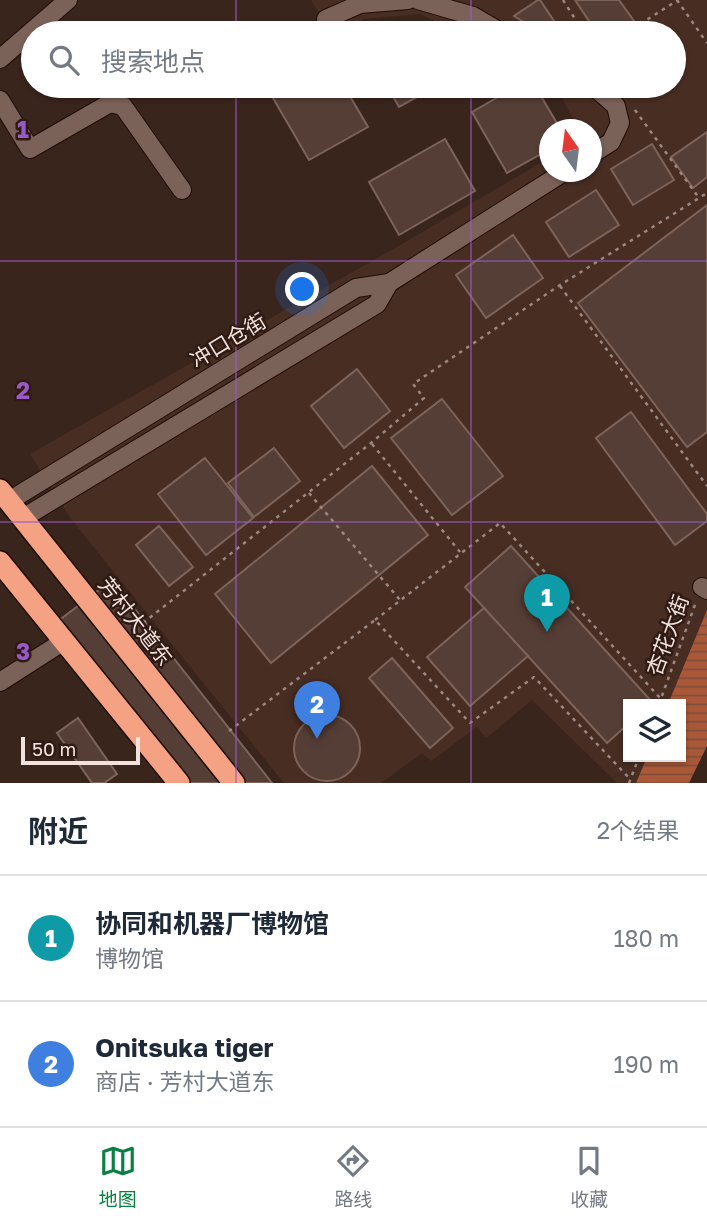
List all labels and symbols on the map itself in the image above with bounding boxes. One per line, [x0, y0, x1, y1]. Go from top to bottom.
text: 1 [17, 115, 29, 143]
north arrow [539, 119, 602, 182]
your location [285, 272, 319, 306]
street label: 冲口仓街 [185, 307, 271, 373]
text: 2 [16, 376, 30, 404]
street label: 芳村大道东 [93, 572, 179, 670]
pin: 1 [524, 574, 570, 632]
street label: 杏花大街 [640, 591, 694, 679]
text: 3 [16, 637, 30, 665]
pin: 2 [294, 681, 340, 739]
scale bar [21, 734, 140, 766]

